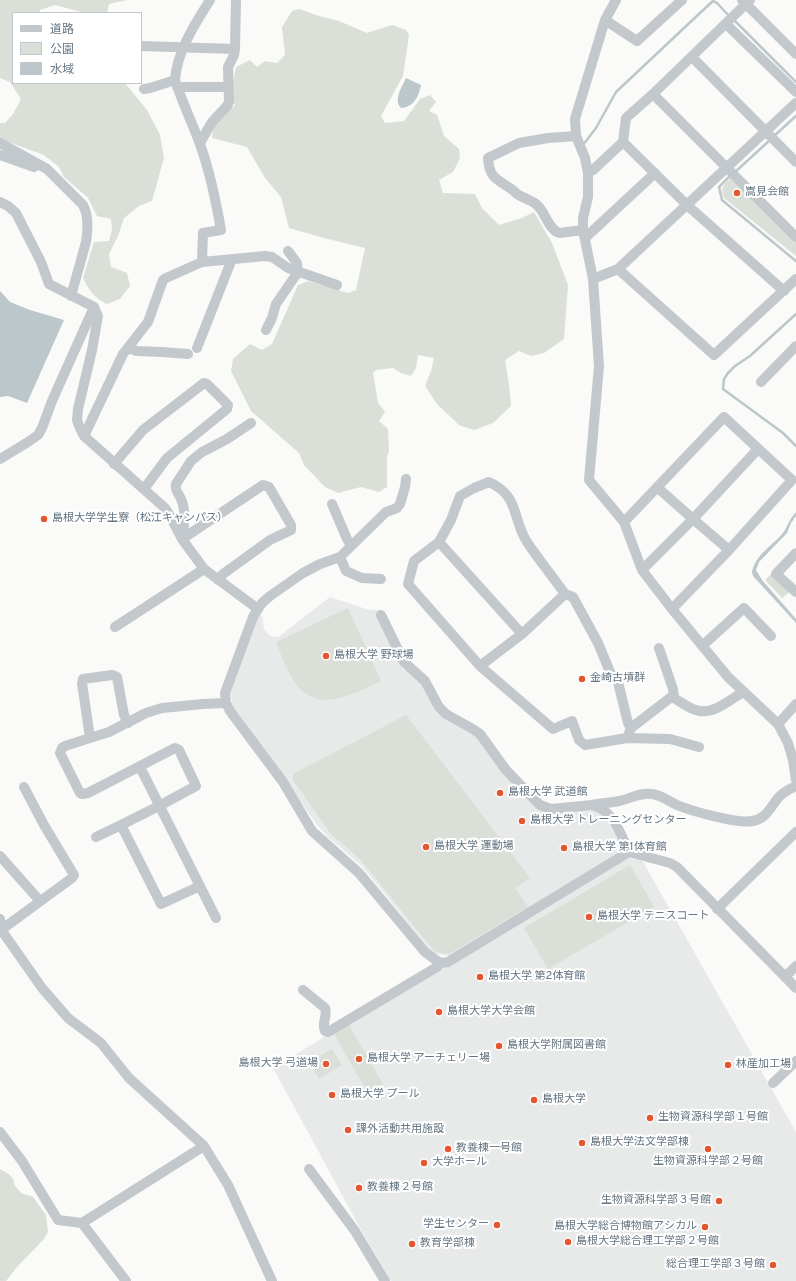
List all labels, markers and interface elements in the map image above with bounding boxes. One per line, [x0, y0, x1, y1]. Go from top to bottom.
legend [12, 12, 142, 84]
text: 道路 [50, 22, 74, 38]
text: 公園 [50, 42, 74, 58]
text: 水域 [50, 62, 74, 78]
place label: 嵩見会館 [745, 186, 789, 200]
marker: 嵩見会館 [732, 188, 742, 198]
place label: 島根大学学生寮（松江キャンパス） [52, 512, 228, 526]
marker: 島根大学学生寮（松江キャンパス） [39, 514, 49, 524]
place label: 島根大学 野球場 [334, 649, 414, 663]
marker: 島根大学 野球場 [321, 651, 331, 661]
place label: 金崎古墳群 [590, 672, 645, 686]
marker: 金崎古墳群 [577, 674, 587, 684]
place label: 島根大学 武道館 [508, 786, 588, 800]
marker: 島根大学 武道館 [495, 788, 505, 798]
place label: 島根大学 トレーニングセンター [530, 814, 687, 828]
marker: 島根大学 トレーニングセンター [517, 816, 527, 826]
place label: 島根大学 運動場 [434, 840, 514, 854]
place label: 島根大学 第1体育館 [572, 841, 667, 855]
marker: 島根大学 運動場 [421, 842, 431, 852]
marker: 島根大学 第1体育館 [559, 843, 569, 853]
place label: 島根大学 テニスコート [597, 910, 710, 924]
marker: 島根大学 テニスコート [584, 912, 594, 922]
place label: 島根大学 第2体育館 [488, 970, 585, 984]
marker: 島根大学 第2体育館 [475, 972, 485, 982]
place label: 島根大学大学会館 [447, 1005, 535, 1019]
marker: 島根大学大学会館 [434, 1007, 444, 1017]
place label: 島根大学附属図書館 [507, 1039, 606, 1053]
marker: 島根大学附属図書館 [494, 1041, 504, 1051]
place label: 島根大学 アーチェリー場 [367, 1052, 490, 1066]
marker: 島根大学 アーチェリー場 [354, 1054, 364, 1064]
place label: 島根大学 弓道場 [238, 1057, 318, 1071]
place label: 林産加工場 [736, 1058, 791, 1072]
marker: 島根大学 弓道場 [321, 1059, 331, 1069]
marker: 林産加工場 [723, 1060, 733, 1070]
place label: 島根大学 プール [340, 1088, 420, 1102]
marker: 島根大学 プール [327, 1090, 337, 1100]
place label: 島根大学 [542, 1093, 586, 1107]
marker: 島根大学 [529, 1095, 539, 1105]
place label: 生物資源科学部１号館 [658, 1111, 768, 1125]
marker: 生物資源科学部１号館 [645, 1113, 655, 1123]
place label: 課外活動共用施設 [356, 1123, 444, 1137]
marker: 課外活動共用施設 [343, 1125, 353, 1135]
place label: 島根大学法文学部棟 [590, 1136, 689, 1150]
marker: 島根大学法文学部棟 [577, 1138, 587, 1148]
place label: 教養棟一号館 [456, 1142, 522, 1156]
marker: 教養棟一号館 [443, 1144, 453, 1154]
marker: 生物資源科学部２号館 [703, 1144, 713, 1154]
place label: 生物資源科学部２号館 [653, 1155, 763, 1169]
place label: 大学ホール [432, 1156, 487, 1170]
marker: 大学ホール [419, 1158, 429, 1168]
place label: 教養棟２号館 [367, 1181, 433, 1195]
marker: 教養棟２号館 [354, 1183, 364, 1193]
place label: 生物資源科学部３号館 [601, 1194, 711, 1208]
marker: 生物資源科学部３号館 [714, 1196, 724, 1206]
place label: 学生センター [423, 1218, 489, 1232]
marker: 学生センター [492, 1220, 502, 1230]
place label: 島根大学総合博物館アシカル [554, 1220, 697, 1234]
marker: 島根大学総合博物館アシカル [700, 1222, 710, 1232]
place label: 島根大学総合理工学部２号館 [576, 1235, 719, 1249]
place label: 教育学部棟 [420, 1237, 475, 1251]
marker: 島根大学総合理工学部２号館 [563, 1237, 573, 1247]
marker: 教育学部棟 [407, 1239, 417, 1249]
place label: 総合理工学部３号館 [666, 1258, 765, 1272]
marker: 総合理工学部３号館 [768, 1260, 778, 1270]

